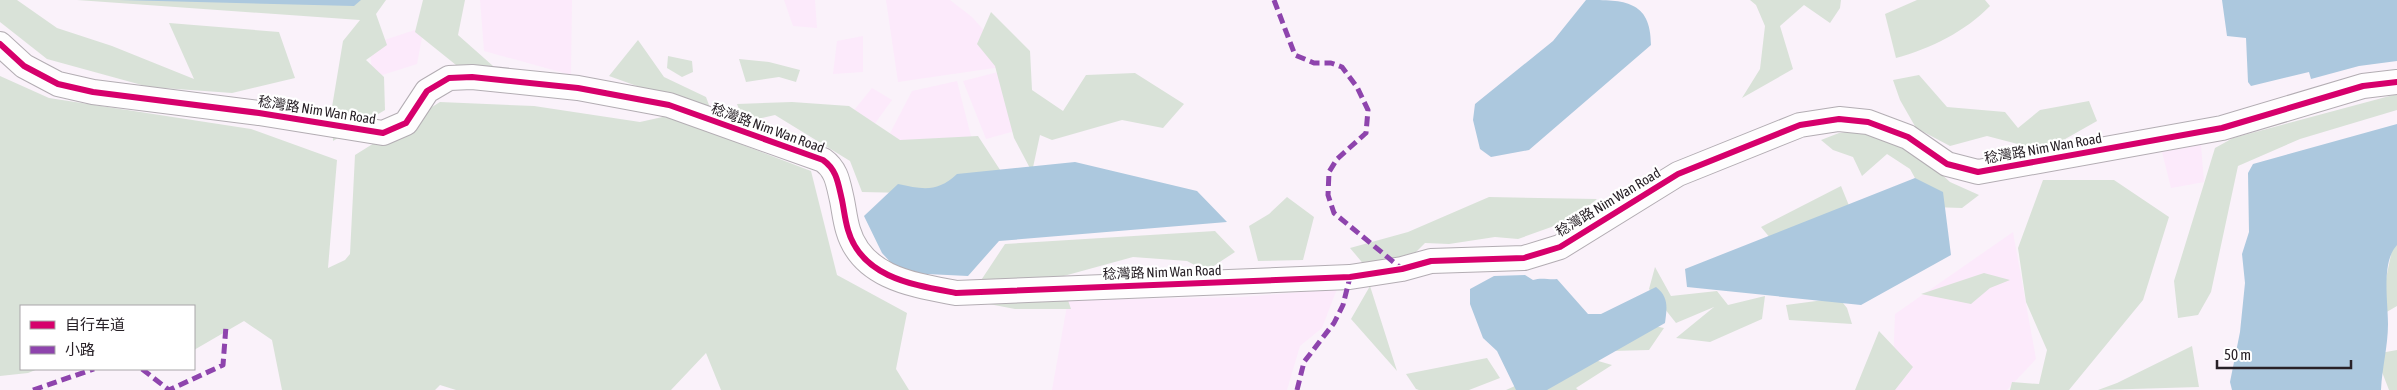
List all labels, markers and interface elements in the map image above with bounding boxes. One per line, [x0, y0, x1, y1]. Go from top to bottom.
street label: 稔灣路 Nim Wan Road [257, 93, 377, 127]
street label: 稔灣路 Nim Wan Road [709, 100, 827, 156]
street label: 稔灣路 Nim Wan Road [1983, 130, 2103, 166]
street label: 稔灣路 Nim Wan Road [1553, 164, 1663, 240]
street label: 稔灣路 Nim Wan Road [1102, 262, 1222, 282]
legend [20, 305, 195, 370]
text: 自行车道 [65, 316, 125, 333]
scale bar [2217, 338, 2351, 370]
text: 小路 [65, 341, 95, 358]
text: 50 m [2224, 346, 2251, 363]

